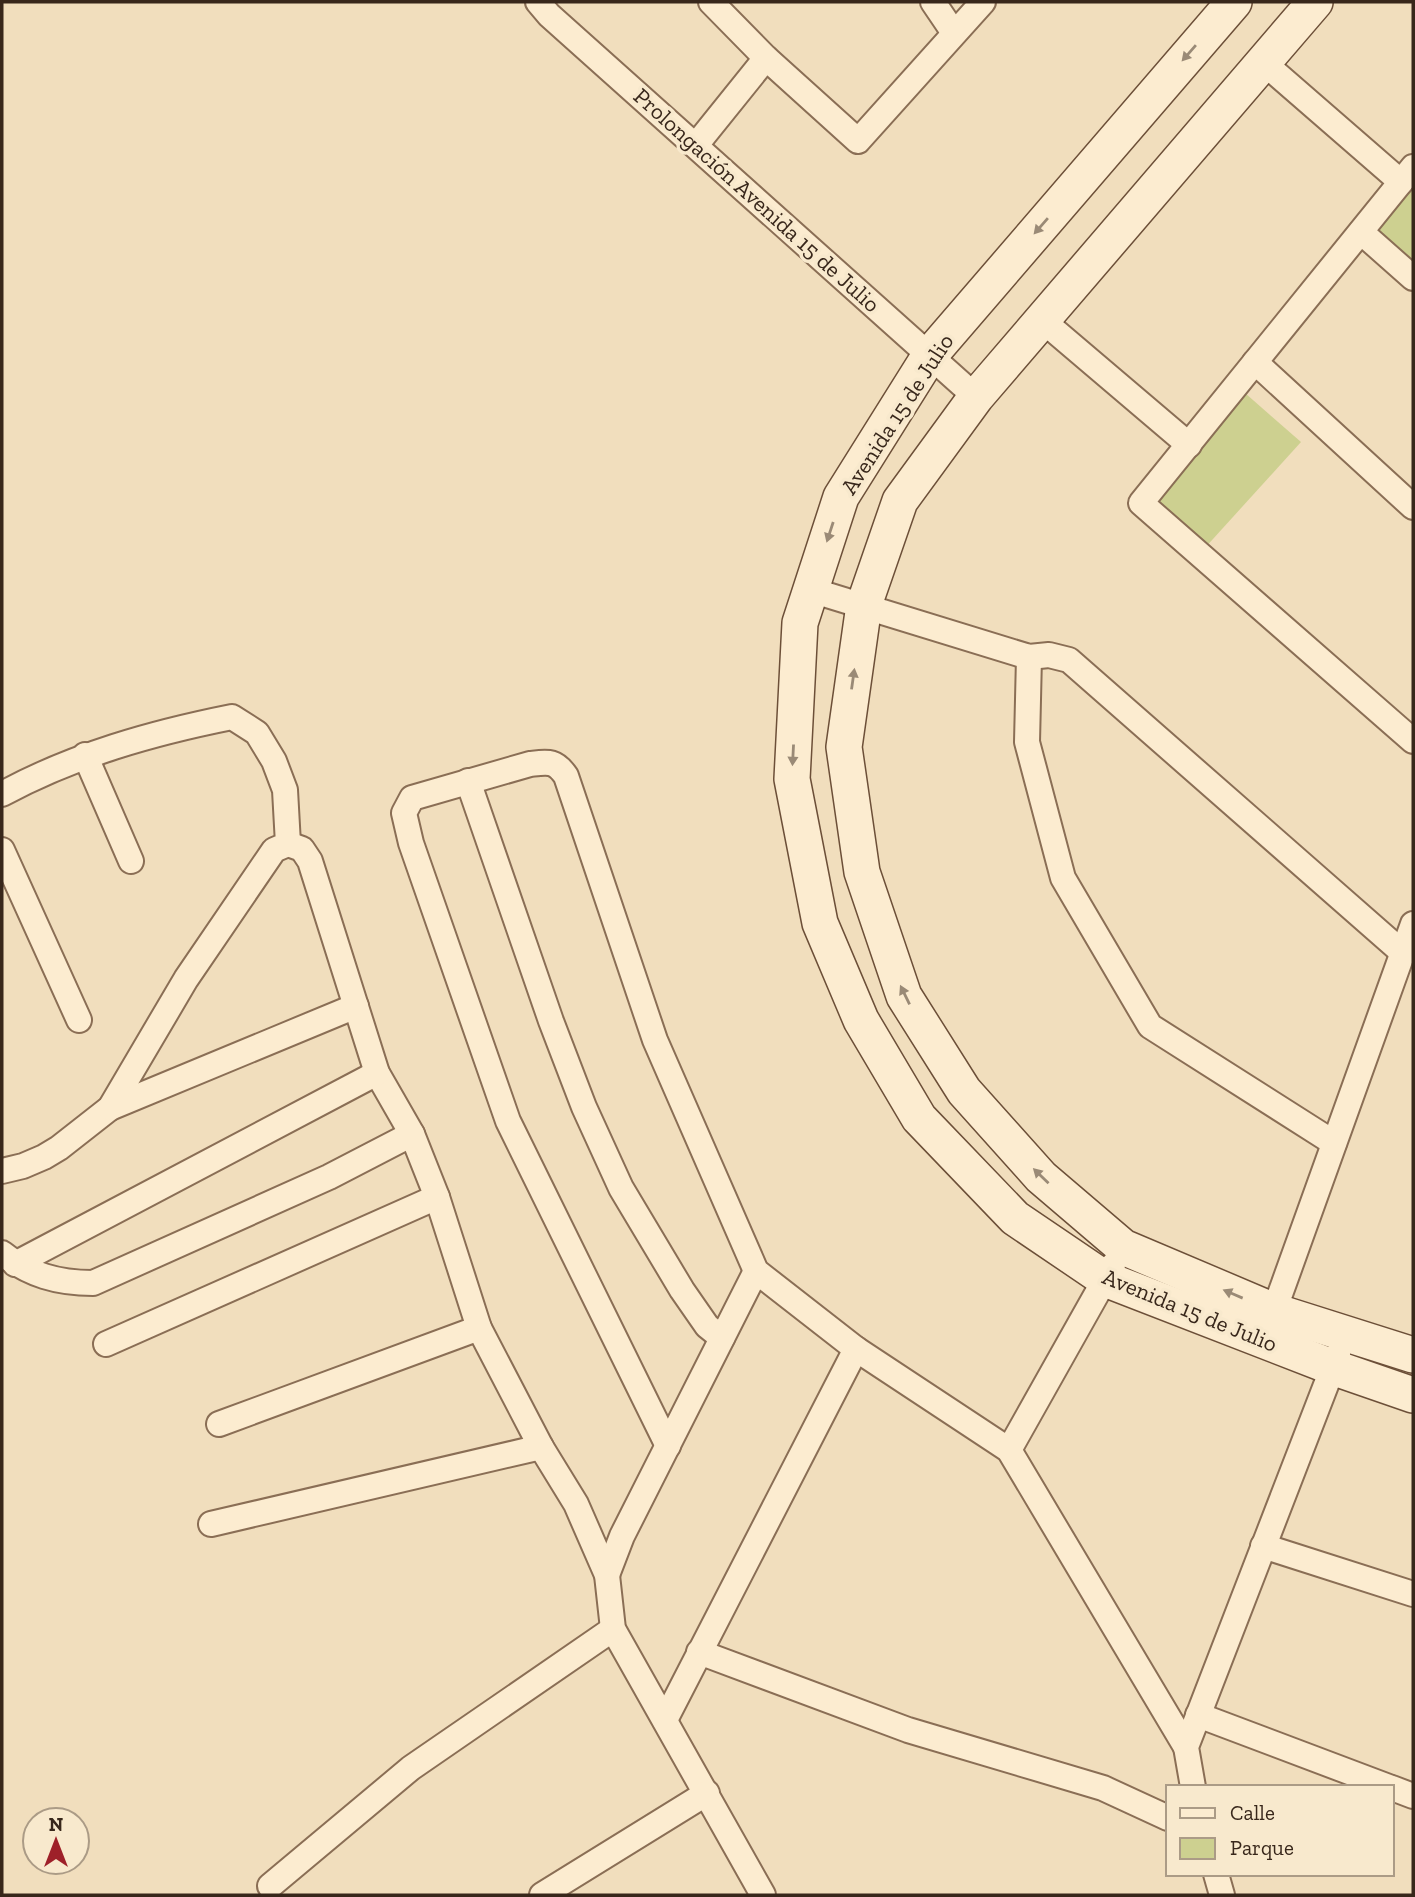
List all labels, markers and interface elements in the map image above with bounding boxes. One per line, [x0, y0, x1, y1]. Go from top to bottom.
one-way arrow [1182, 45, 1197, 62]
street label: Prolongación Avenida 15 de Julio [628, 82, 886, 318]
one-way arrow [1033, 217, 1049, 235]
street label: Avenida 15 de Julio [835, 328, 959, 500]
one-way arrow [824, 522, 835, 543]
one-way arrow [848, 668, 859, 690]
one-way arrow [787, 744, 798, 766]
one-way arrow [900, 985, 912, 1005]
one-way arrow [1033, 1168, 1050, 1185]
street label: Avenida 15 de Julio [1099, 1262, 1281, 1358]
one-way arrow [1223, 1288, 1243, 1300]
legend [1166, 1785, 1394, 1876]
text: Calle [1230, 1800, 1275, 1825]
north arrow [21, 1806, 91, 1876]
text: N [49, 1813, 63, 1836]
text: Parque [1230, 1835, 1294, 1860]

